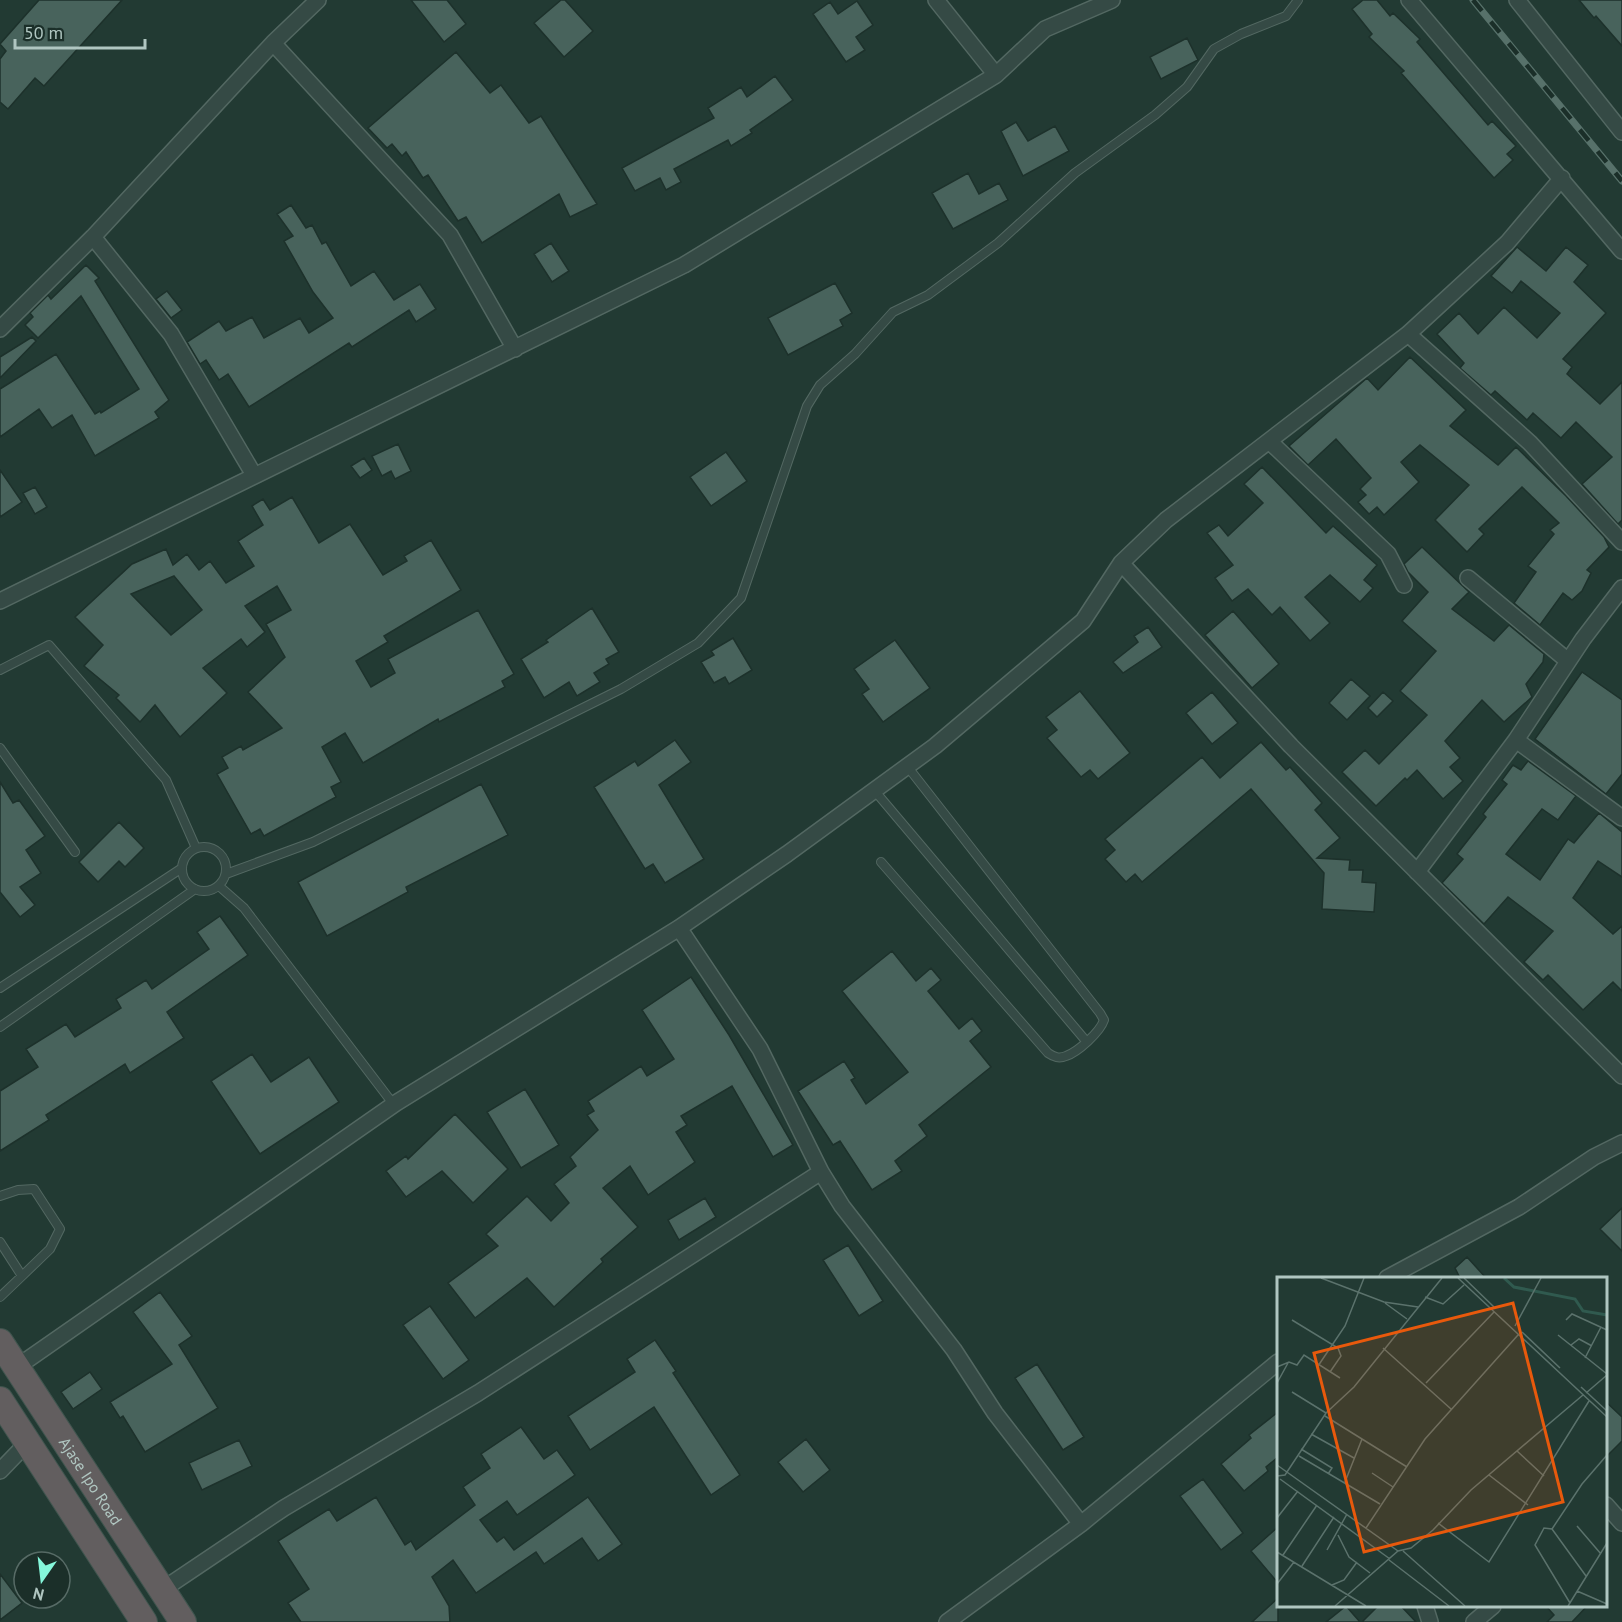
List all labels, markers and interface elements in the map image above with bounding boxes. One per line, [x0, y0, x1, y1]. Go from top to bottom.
scale bar [15, 12, 146, 50]
text: 50 m [24, 21, 63, 44]
inset map [1277, 1277, 1607, 1607]
street label: Ajase Ipo Road [55, 1433, 127, 1529]
north arrow [12, 1550, 72, 1610]
text: N [31, 1584, 46, 1606]

